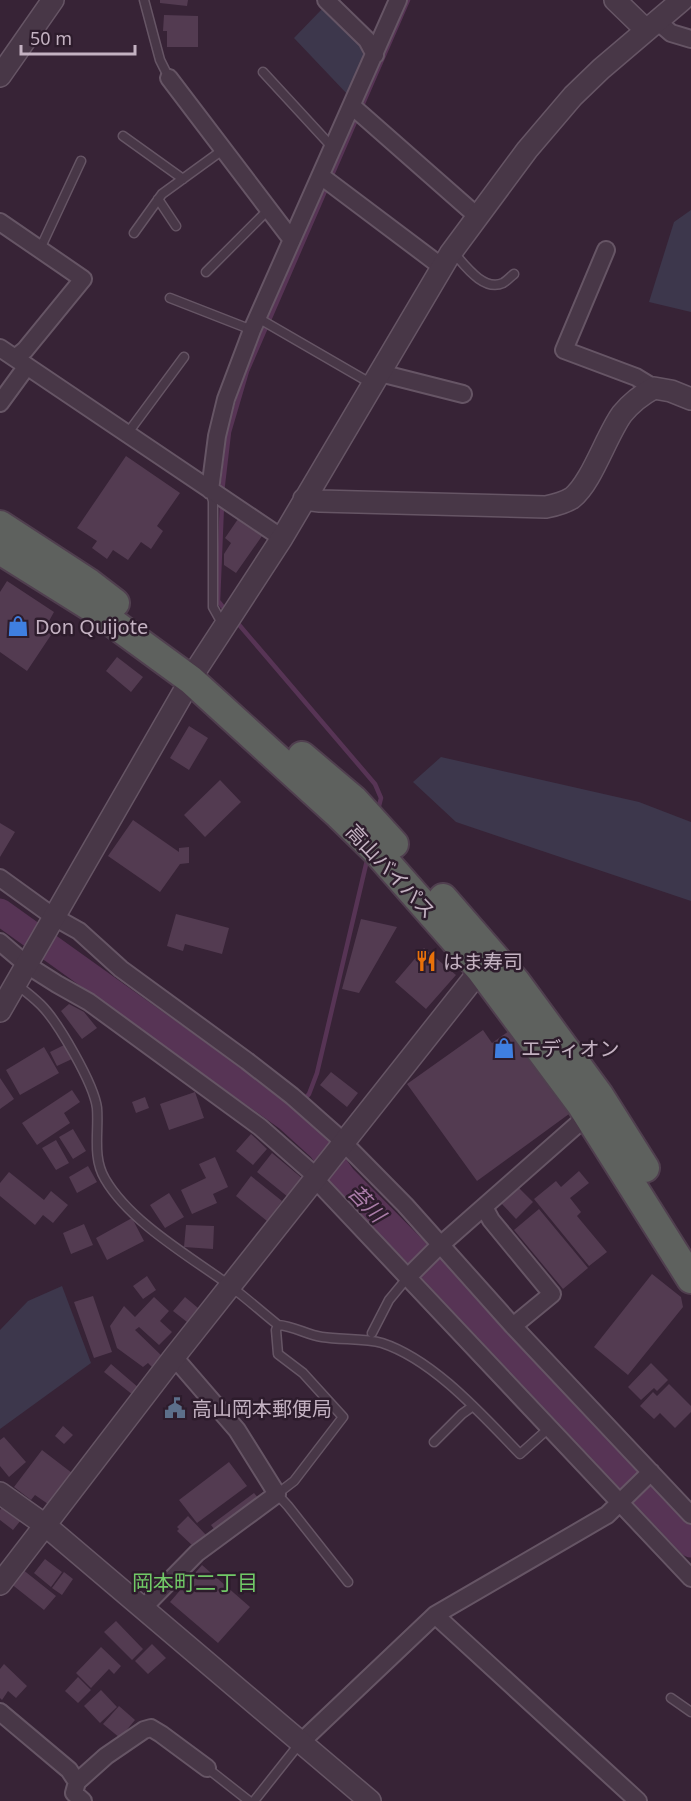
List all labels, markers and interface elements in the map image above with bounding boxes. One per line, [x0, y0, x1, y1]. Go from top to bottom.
scale bar [21, 18, 135, 56]
text: 50 m [30, 26, 72, 50]
place label: Don Quijote [35, 613, 148, 640]
shop icon: Don Quijote [6, 614, 30, 638]
street label: 高山バイパス [340, 818, 442, 924]
place label: はま寿司 [443, 948, 523, 975]
restaurant icon: はま寿司 [414, 949, 438, 973]
place label: エディオン [521, 1035, 620, 1062]
shop icon: エディオン [492, 1036, 516, 1060]
water label: 苔川 [342, 1178, 393, 1229]
place label: 高山岡本郵便局 [192, 1395, 332, 1422]
public building icon: 高山岡本郵便局 [163, 1396, 187, 1420]
district label: 岡本町二丁目 [132, 1568, 258, 1596]

